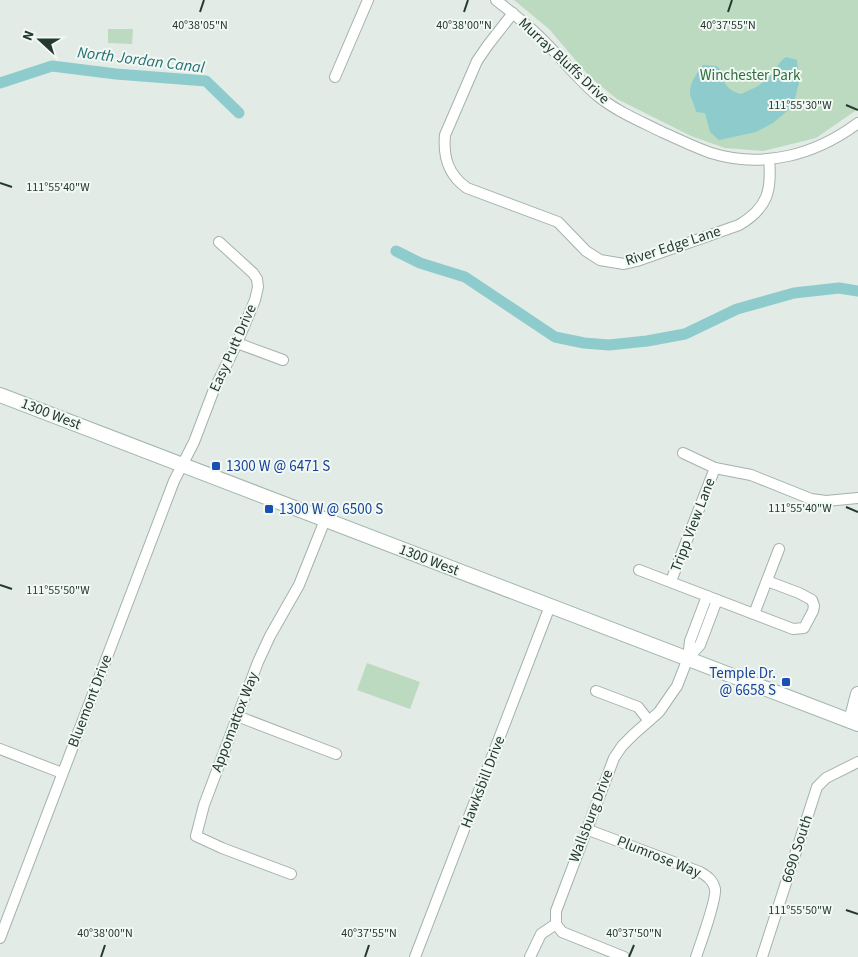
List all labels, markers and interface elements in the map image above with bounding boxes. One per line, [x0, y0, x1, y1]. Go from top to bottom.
street label: Murray Bluffs Drive [514, 13, 614, 109]
north arrow [15, 15, 65, 65]
text: 40°38'05"N [172, 17, 228, 34]
text: 40°38'00"N [436, 17, 492, 34]
text: 40°37'55"N [700, 17, 756, 34]
text: N [18, 28, 40, 44]
water label: North Jordan Canal [76, 41, 206, 79]
park label: Winchester Park [700, 65, 801, 86]
text: 111°55'30"W [768, 97, 832, 114]
text: 111°55'40"W [26, 179, 90, 196]
street label: River Edge Lane [623, 221, 723, 271]
street label: Easy Putt Drive [204, 301, 262, 395]
street label: 1300 West [18, 393, 84, 435]
place label: 1300 W @ 6471 S [226, 456, 330, 477]
marker: 1300 W @ 6471 S [210, 460, 222, 472]
street label: Tripp View Lane [665, 475, 721, 575]
place label: 1300 W @ 6500 S [279, 499, 383, 520]
text: 111°55'40"W [768, 500, 832, 517]
marker: 1300 W @ 6500 S [263, 503, 275, 515]
street label: 1300 West [396, 539, 462, 581]
text: 111°55'50"W [26, 582, 90, 599]
street label: Bluemont Drive [63, 652, 117, 750]
place label: Temple Dr. @ 6658 S [709, 663, 776, 701]
street label: Appomattox Way [206, 669, 264, 775]
marker: Temple Dr. @ 6658 S [780, 676, 792, 688]
street label: Hawksbill Drive [456, 733, 510, 831]
street label: Wallsburg Drive [564, 767, 618, 865]
street label: 6690 South [776, 812, 818, 886]
street label: Plumrose Way [614, 831, 704, 883]
text: 111°55'50"W [768, 902, 832, 919]
text: 40°38'00"N [77, 925, 133, 942]
text: 40°37'55"N [341, 925, 397, 942]
text: 40°37'50"N [606, 925, 662, 942]

